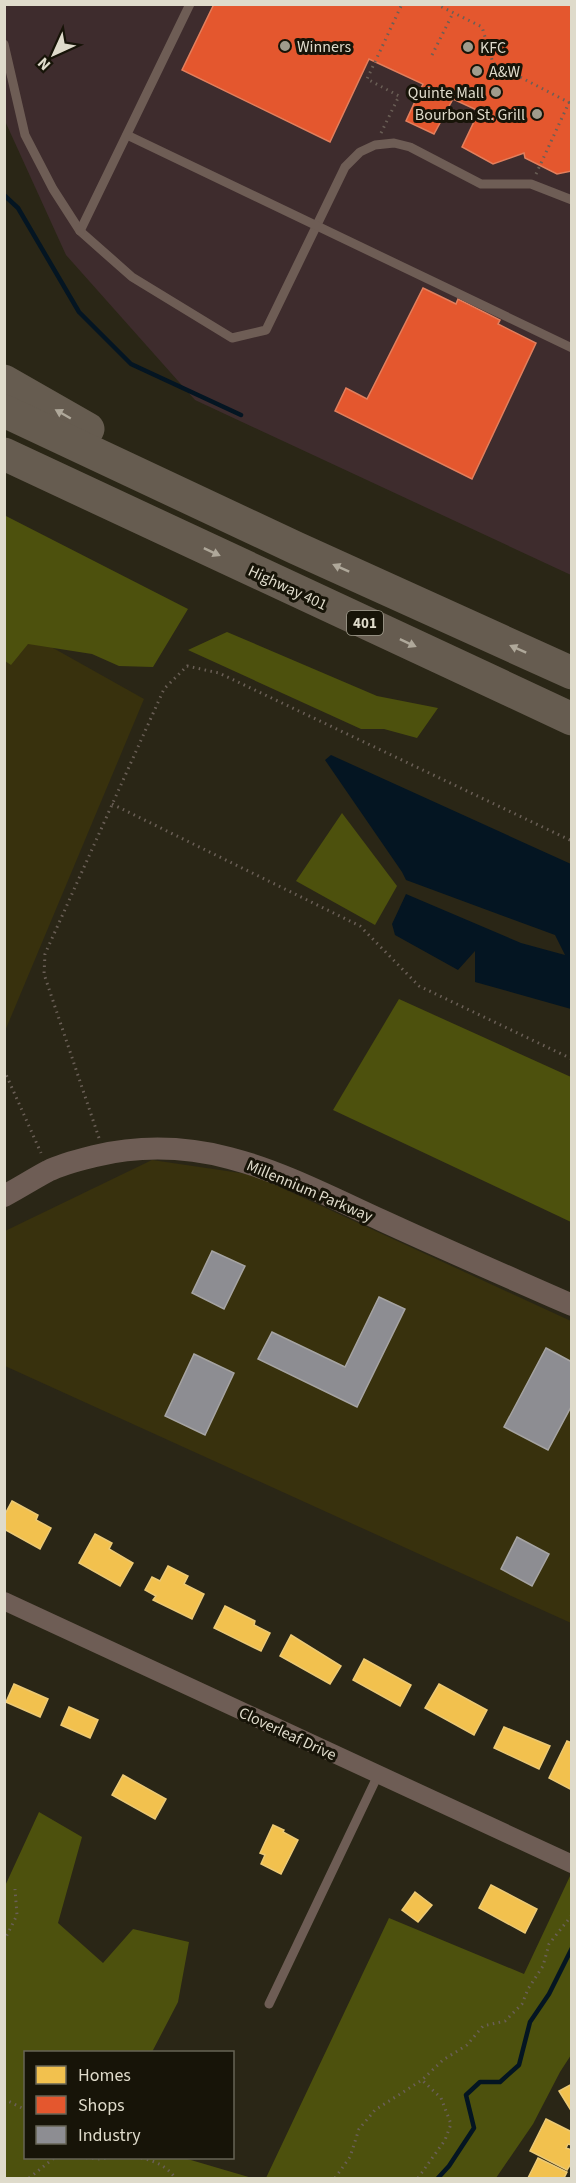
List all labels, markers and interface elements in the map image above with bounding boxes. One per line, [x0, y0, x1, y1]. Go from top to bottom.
north arrow [24, 24, 84, 84]
place label: Winners [297, 36, 351, 58]
place label: KFC [480, 37, 506, 59]
marker: Winners [278, 39, 292, 53]
marker: KFC [461, 40, 475, 54]
text: N [33, 52, 56, 75]
place label: A&W [489, 61, 520, 83]
marker: A&W [470, 64, 484, 78]
place label: Quinte Mall [408, 82, 484, 104]
marker: Quinte Mall [489, 85, 503, 99]
place label: Bourbon St. Grill [415, 104, 525, 126]
marker: Bourbon St. Grill [530, 107, 544, 121]
one-way arrow [54, 410, 71, 420]
one-way arrow [203, 548, 221, 558]
street label: Highway 401 [244, 560, 331, 616]
one-way arrow [331, 563, 349, 573]
road number: 401 [347, 611, 383, 635]
one-way arrow [399, 639, 416, 648]
one-way arrow [510, 644, 527, 653]
street label: Millennium Parkway [243, 1154, 377, 1228]
street label: Cloverleaf Drive [235, 1702, 340, 1766]
legend [24, 2051, 234, 2159]
text: Homes [78, 2063, 131, 2088]
text: Shops [78, 2093, 125, 2118]
text: Industry [78, 2123, 141, 2148]

